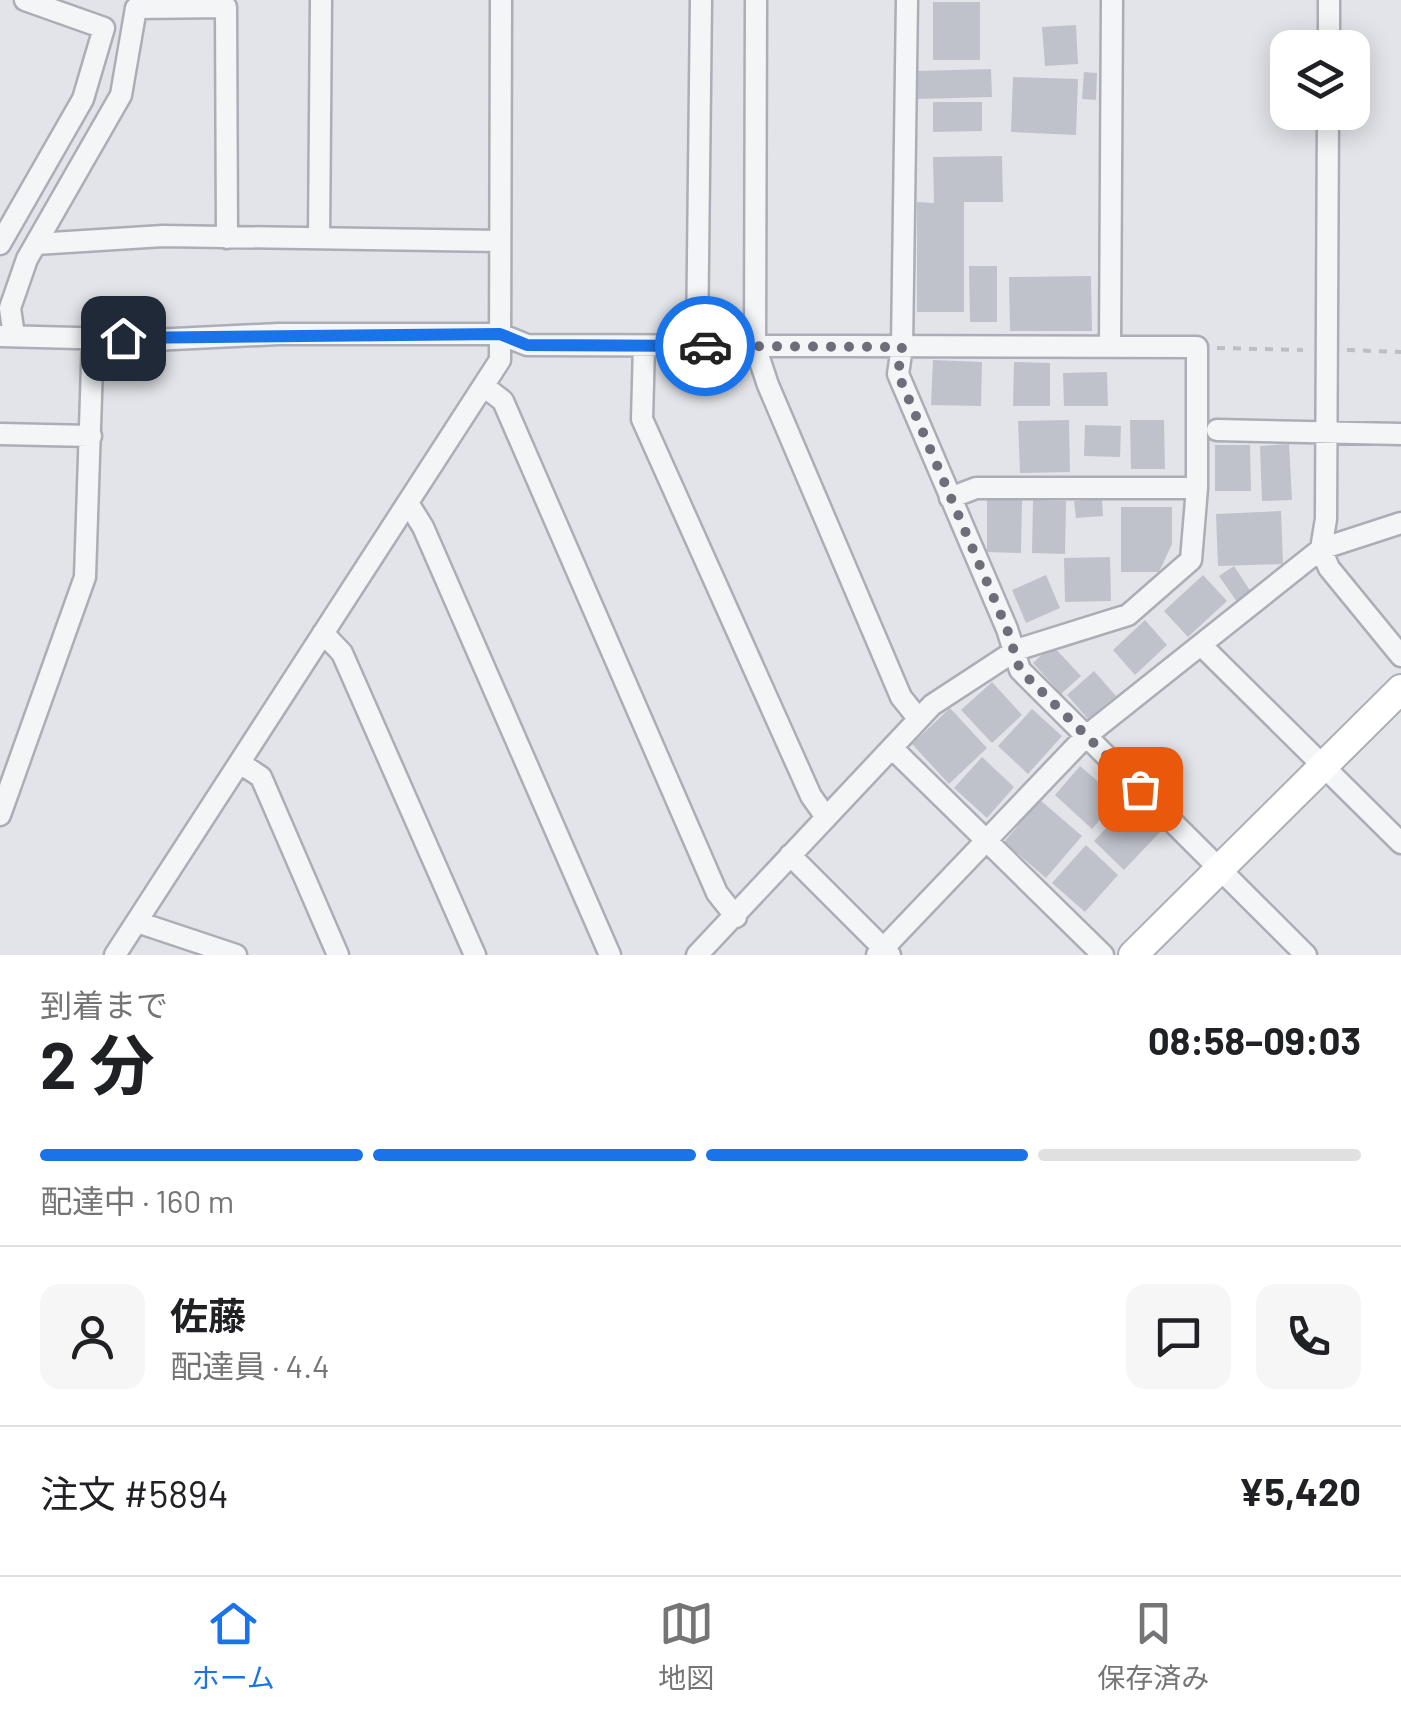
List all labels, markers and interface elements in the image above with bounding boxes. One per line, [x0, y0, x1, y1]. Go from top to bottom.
map controls [1270, 30, 1370, 130]
button: layers [1270, 30, 1370, 130]
pin [81, 296, 166, 381]
courier [655, 296, 755, 396]
icon: home [96, 311, 151, 366]
icon: car [678, 319, 733, 374]
pin [1098, 747, 1183, 832]
icon: bag [1113, 762, 1168, 817]
text: 到着まで [40, 985, 168, 1023]
text: 08:58–09:03 [1148, 1017, 1361, 1063]
text: 2 分 [40, 1024, 154, 1102]
text: 配達中 · 160 m [40, 1181, 234, 1219]
button: person [40, 1284, 145, 1389]
button: chat [1126, 1284, 1231, 1389]
button: phone [1256, 1284, 1361, 1389]
text: 佐藤 [170, 1292, 246, 1338]
text: 配達員 · 4.4 [170, 1346, 330, 1384]
text: ¥5,420 [1238, 1468, 1361, 1514]
text: 注文 #5894 [40, 1470, 229, 1516]
tab: ホーム [192, 1596, 275, 1696]
tab: 地図 [658, 1596, 714, 1696]
tab: 保存済み [1097, 1596, 1209, 1696]

